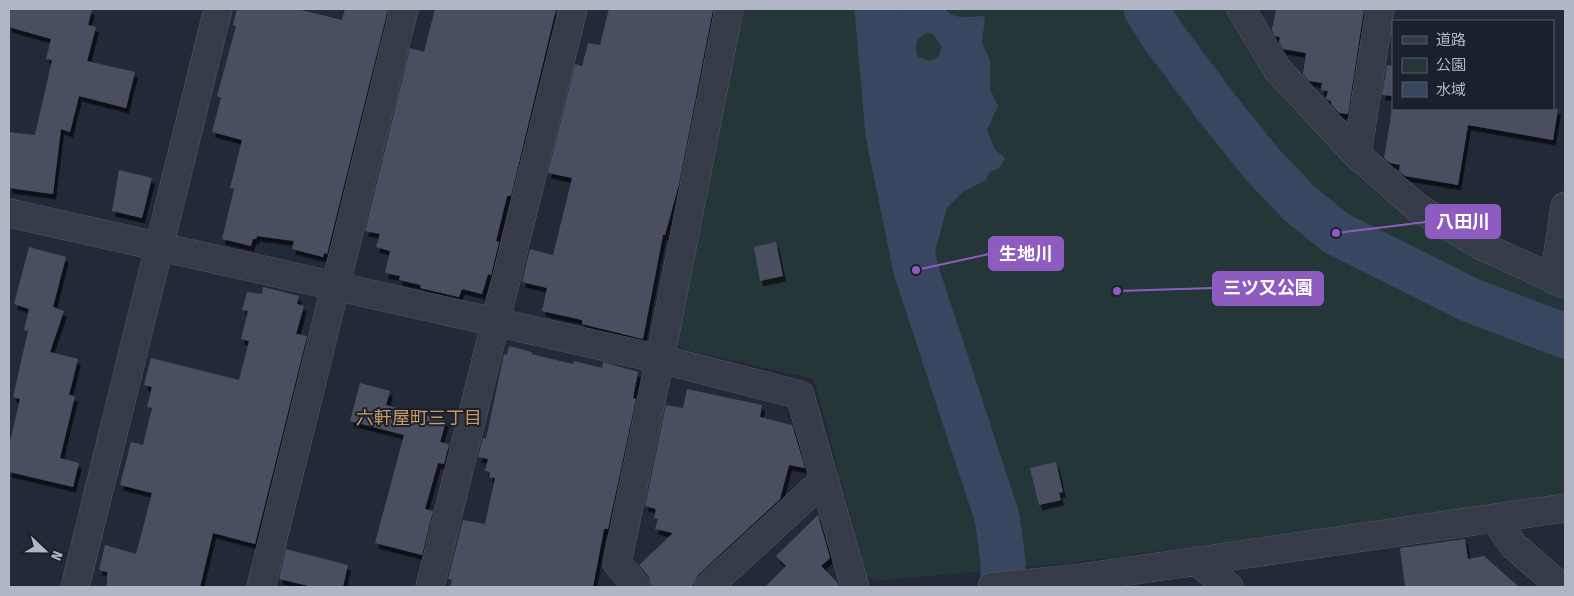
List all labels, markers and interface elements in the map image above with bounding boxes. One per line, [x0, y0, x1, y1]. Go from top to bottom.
legend [1392, 20, 1554, 110]
text: 道路 [1436, 31, 1466, 49]
text: 公園 [1436, 56, 1466, 74]
text: 水域 [1436, 81, 1466, 99]
callout: 八田川 [1426, 205, 1500, 238]
text: 八田川 [1436, 211, 1490, 233]
callout: 生地川 [989, 237, 1063, 270]
text: 生地川 [999, 243, 1053, 265]
callout: 三ツ又公園 [1213, 272, 1323, 305]
text: 三ツ又公園 [1223, 277, 1313, 299]
district label: 六軒屋町三丁目 [356, 407, 482, 429]
north arrow [20, 526, 70, 576]
text: N [47, 549, 66, 563]

